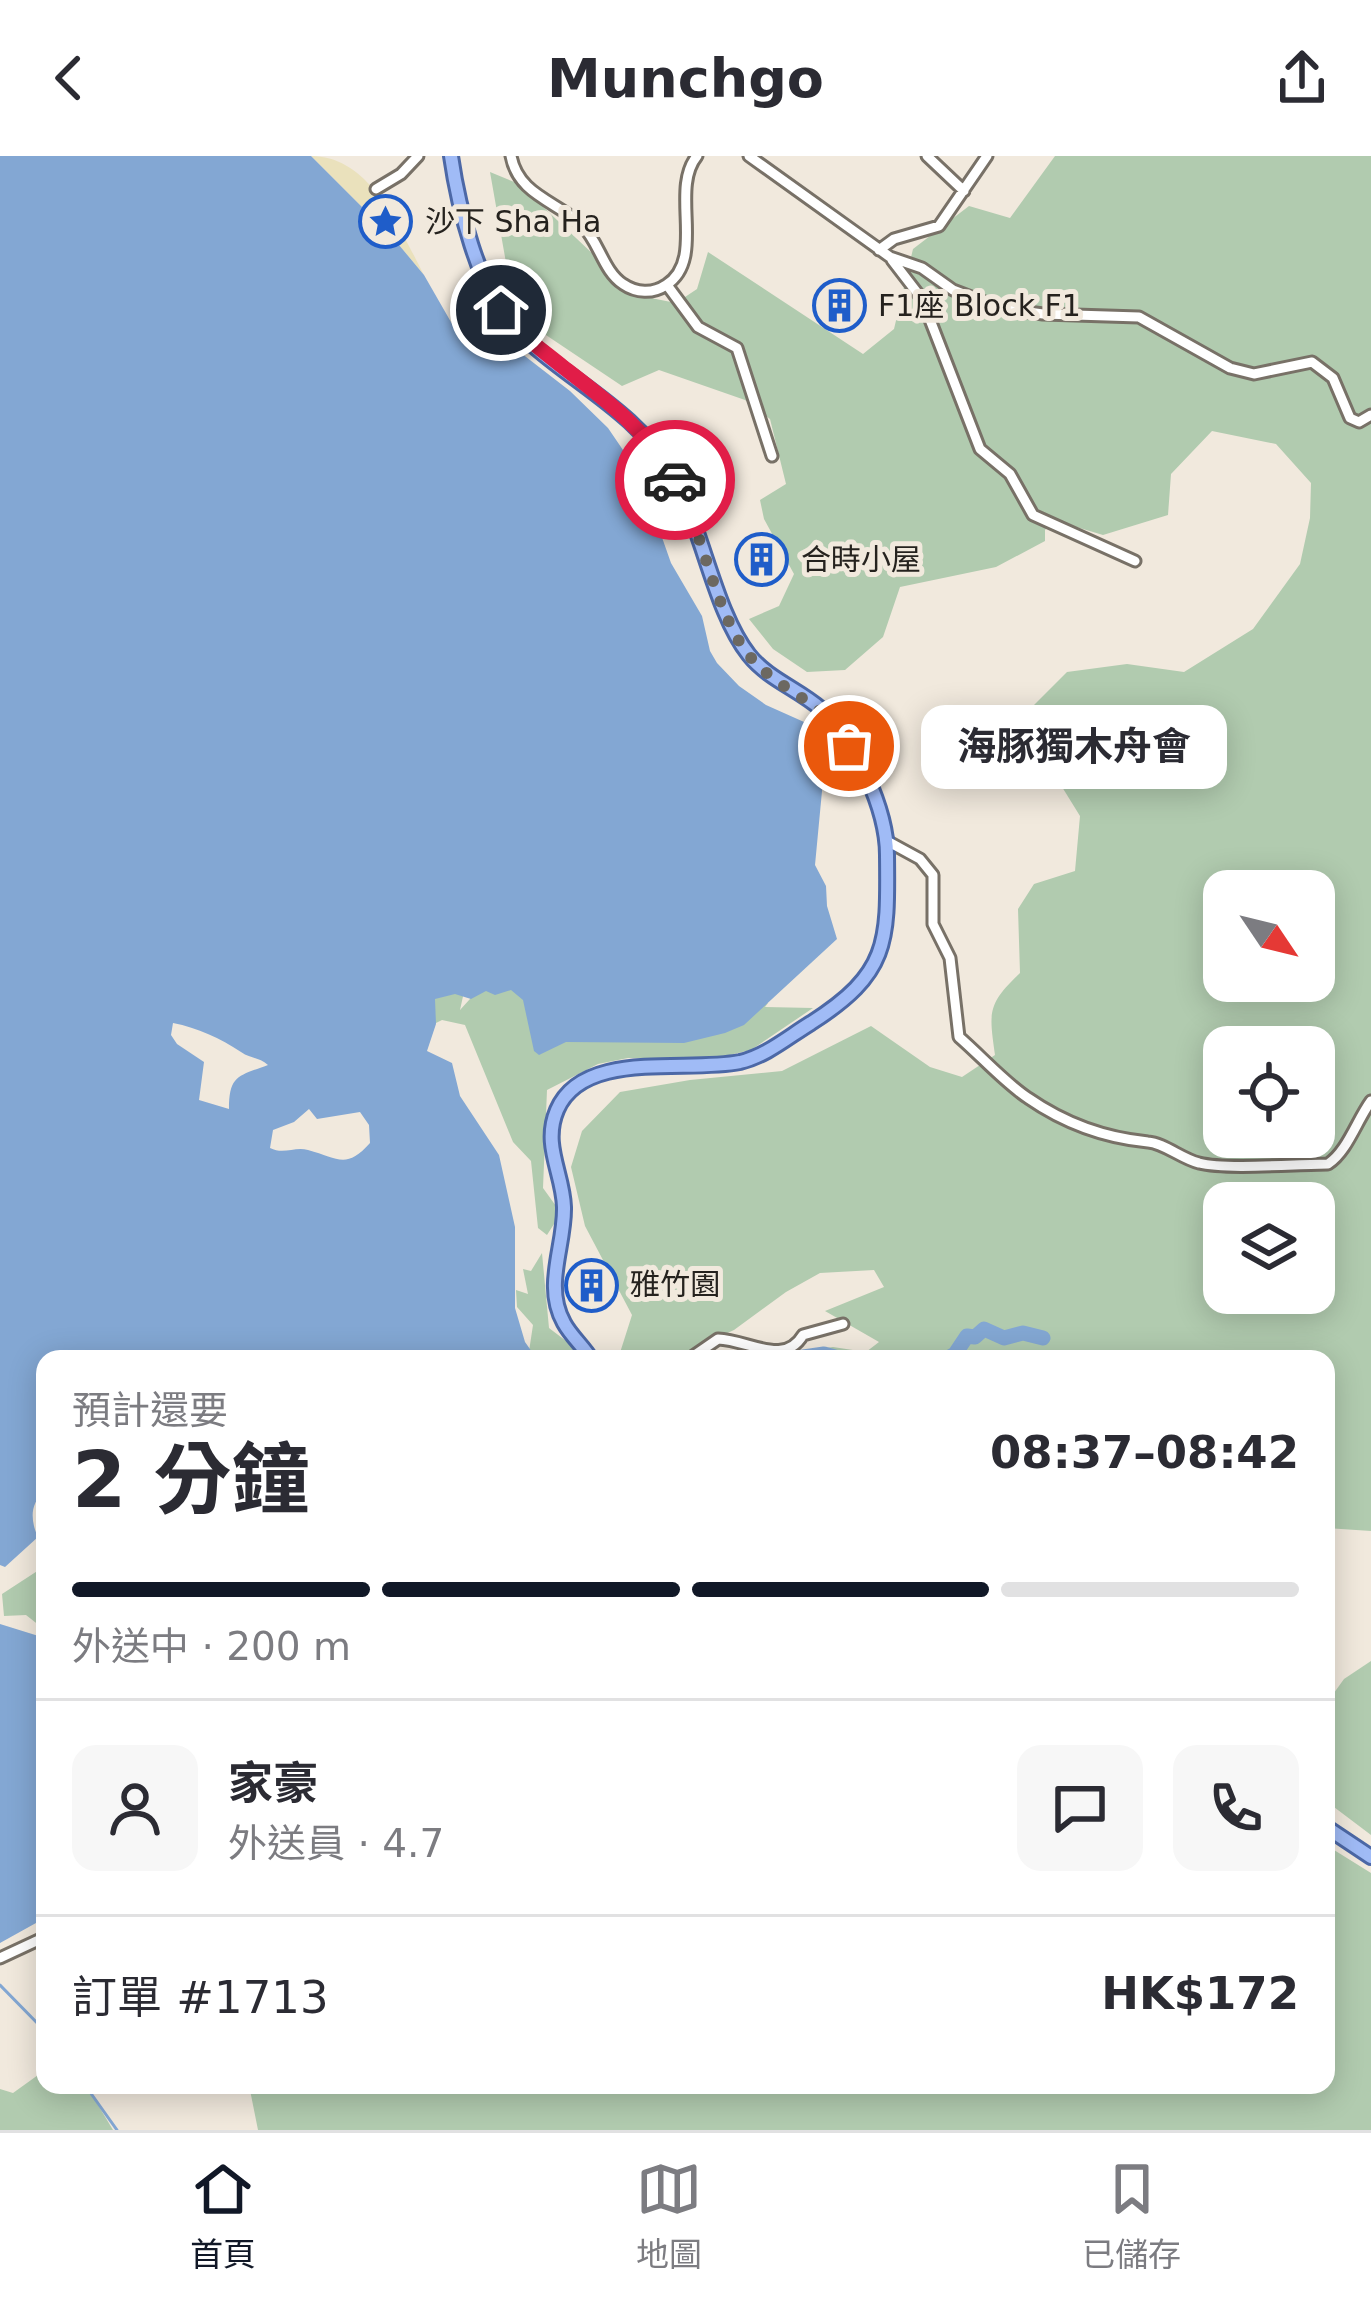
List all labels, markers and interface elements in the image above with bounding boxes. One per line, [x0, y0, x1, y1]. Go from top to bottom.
icon: back [36, 45, 102, 111]
icon: share [1269, 45, 1335, 111]
text: Munchgo [547, 47, 824, 110]
place icon: 沙下 Sha Ha [358, 194, 414, 250]
place label: 沙下 Sha Ha [425, 204, 601, 239]
pin [450, 259, 552, 361]
icon: home [468, 277, 534, 343]
building icon: F1座 Block F1 [811, 278, 867, 334]
place label: F1座 Block F1 [878, 288, 1081, 323]
courier [615, 420, 735, 540]
icon: car [642, 447, 708, 513]
building icon: 合時小屋 [734, 532, 790, 588]
place label: 合時小屋 [801, 542, 921, 577]
pin [798, 695, 900, 797]
callout: 海豚獨木舟會 [921, 704, 1227, 788]
icon: bag [816, 713, 882, 779]
text: 海豚獨木舟會 [957, 724, 1191, 769]
north arrow [1203, 870, 1335, 1002]
map controls [1203, 870, 1335, 1314]
button: locate [1203, 1026, 1335, 1158]
button: layers [1203, 1182, 1335, 1314]
building icon: 雅竹園 [563, 1257, 619, 1313]
place label: 雅竹園 [630, 1267, 720, 1302]
text: 預計還要 [72, 1388, 228, 1433]
text: 08:37–08:42 [990, 1426, 1299, 1479]
text: 2 分鐘 [72, 1435, 309, 1525]
text: 外送中 · 200 m [72, 1624, 351, 1669]
button: person [72, 1745, 198, 1871]
button: chat [1017, 1745, 1143, 1871]
button: phone [1173, 1745, 1299, 1871]
text: 家豪 [228, 1757, 318, 1810]
text: 外送員 · 4.7 [228, 1821, 444, 1866]
text: HK$172 [1101, 1967, 1299, 2020]
text: 訂單 #1713 [72, 1971, 329, 2024]
tab: 首頁 [190, 2156, 256, 2276]
tab: 地圖 [636, 2156, 702, 2276]
tab: 已儲存 [1082, 2156, 1181, 2276]

